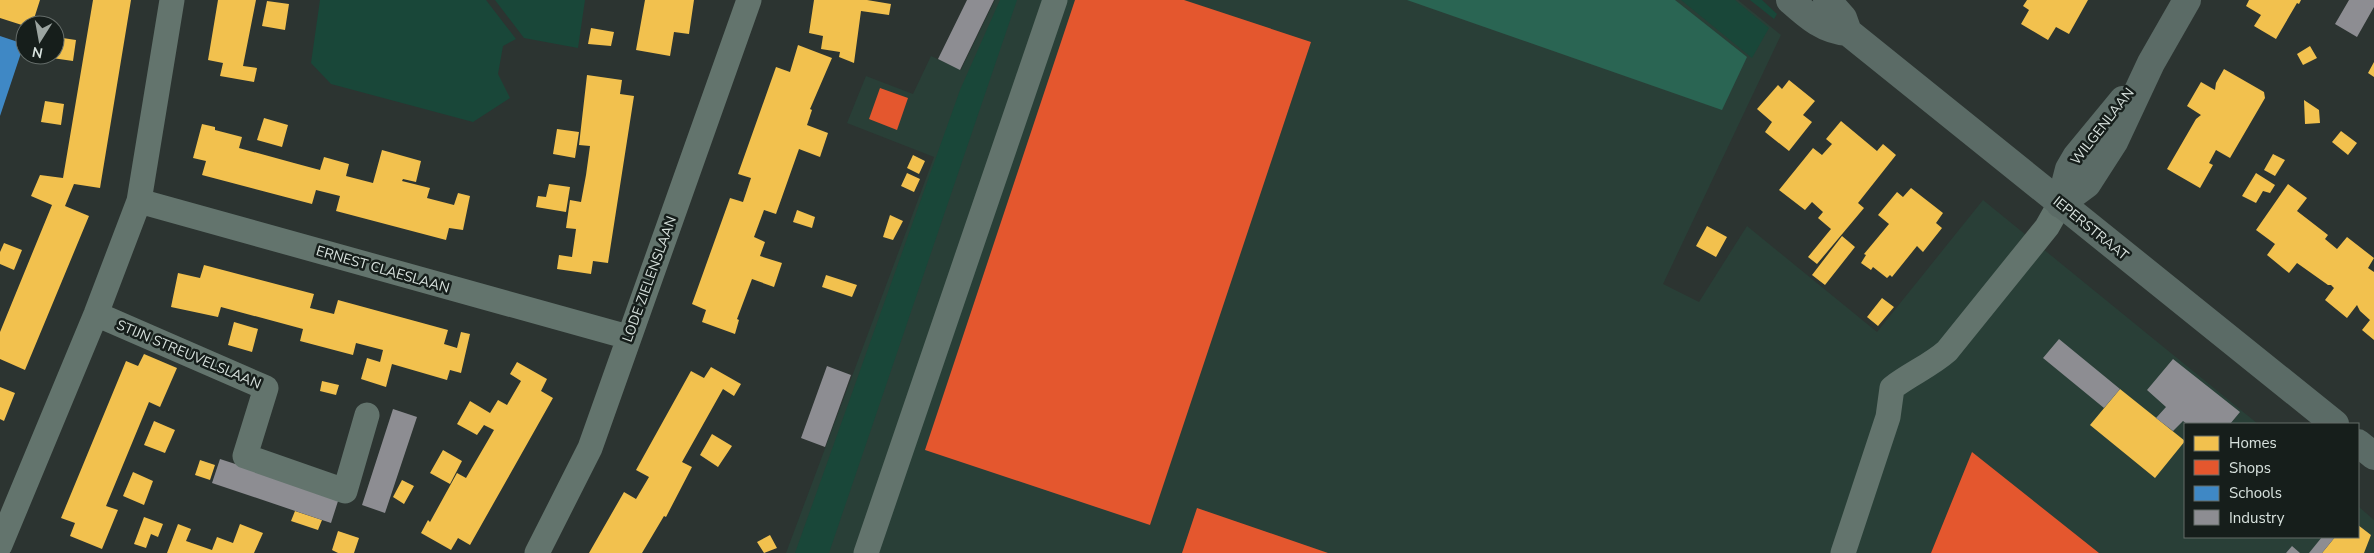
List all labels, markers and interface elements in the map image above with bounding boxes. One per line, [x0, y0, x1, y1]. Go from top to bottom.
north arrow [15, 15, 65, 65]
text: N [31, 42, 45, 63]
street label: WILGENLAAN [2066, 84, 2138, 169]
street label: IEPERSTRAAT [2049, 192, 2133, 265]
street label: LODE ZIELENSLAAN [618, 214, 681, 345]
street label: ERNEST CLAESLAAN [314, 241, 452, 298]
street label: STIJN STREUVELSLAAN [114, 315, 264, 394]
legend [2184, 423, 2359, 538]
text: Homes [2229, 433, 2277, 453]
text: Shops [2229, 458, 2271, 478]
text: Schools [2229, 483, 2282, 503]
text: Industry [2229, 508, 2285, 528]

